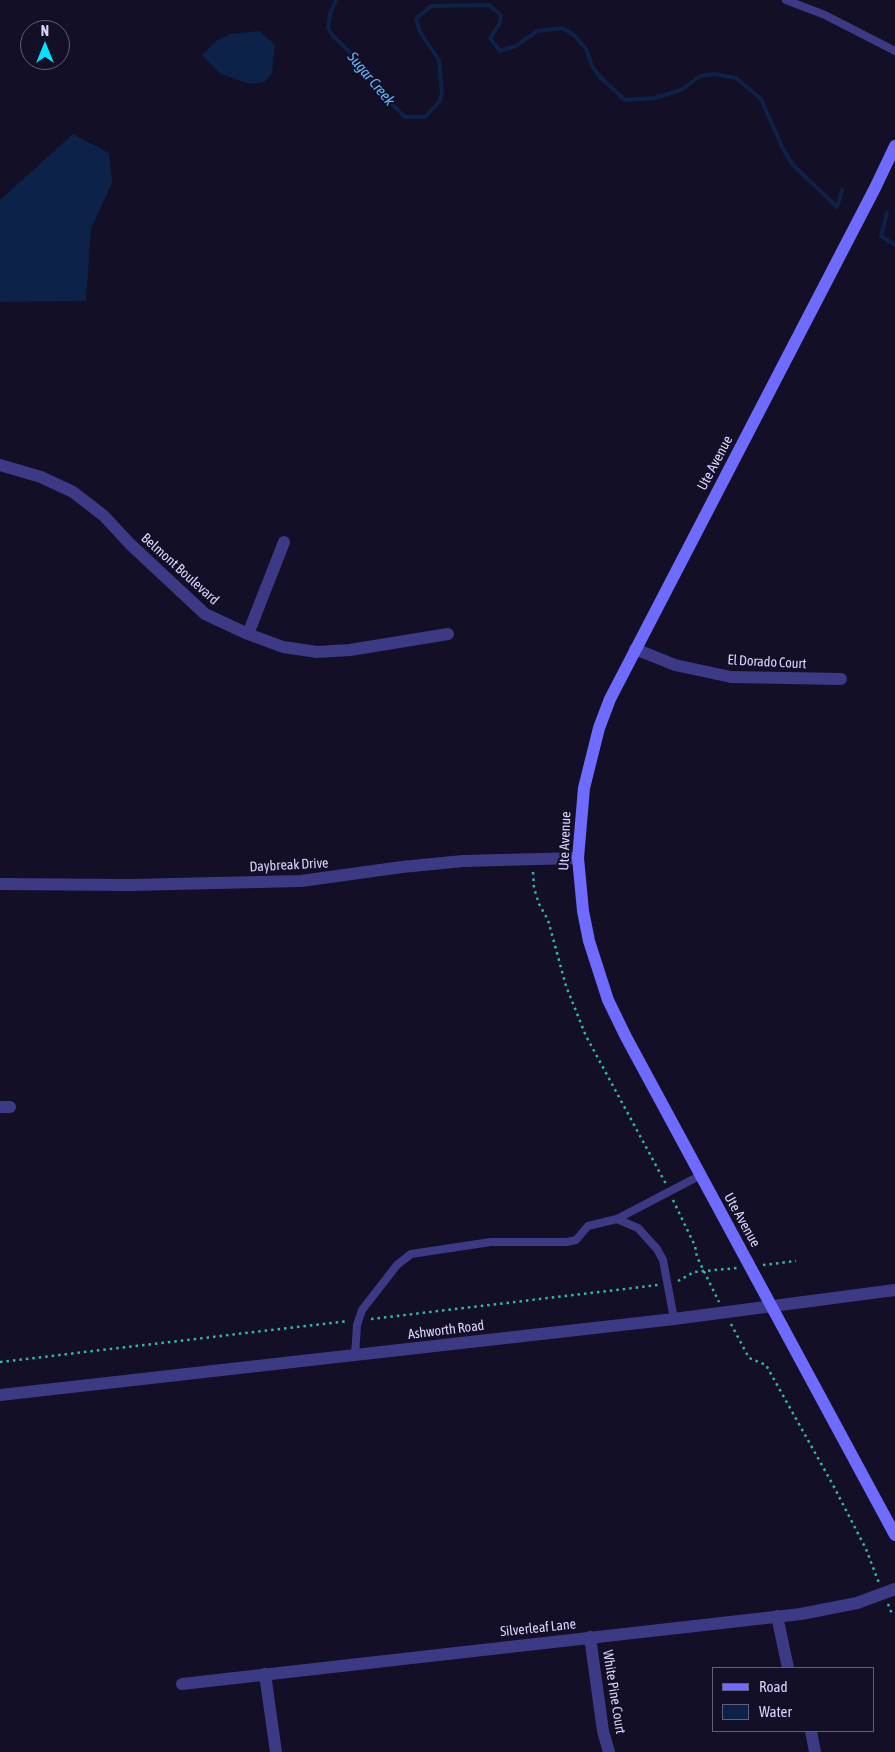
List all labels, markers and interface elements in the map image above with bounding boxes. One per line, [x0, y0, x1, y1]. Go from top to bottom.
north arrow [20, 20, 70, 70]
text: N [41, 23, 49, 39]
water label: Sugar Creek [343, 49, 399, 109]
street label: Ute Avenue [694, 433, 736, 493]
street label: Belmont Boulevard [138, 530, 222, 608]
street label: El Dorado Court [727, 652, 807, 672]
street label: Ute Avenue [556, 811, 574, 871]
street label: Daybreak Drive [249, 855, 329, 875]
street label: Ute Avenue [720, 1190, 764, 1250]
street label: Ashworth Road [407, 1317, 485, 1343]
street label: Silverleaf Lane [499, 1616, 577, 1640]
street label: White Pine Court [599, 1649, 629, 1735]
legend [712, 1667, 875, 1732]
text: Road [759, 1678, 788, 1695]
text: Water [759, 1703, 792, 1720]

